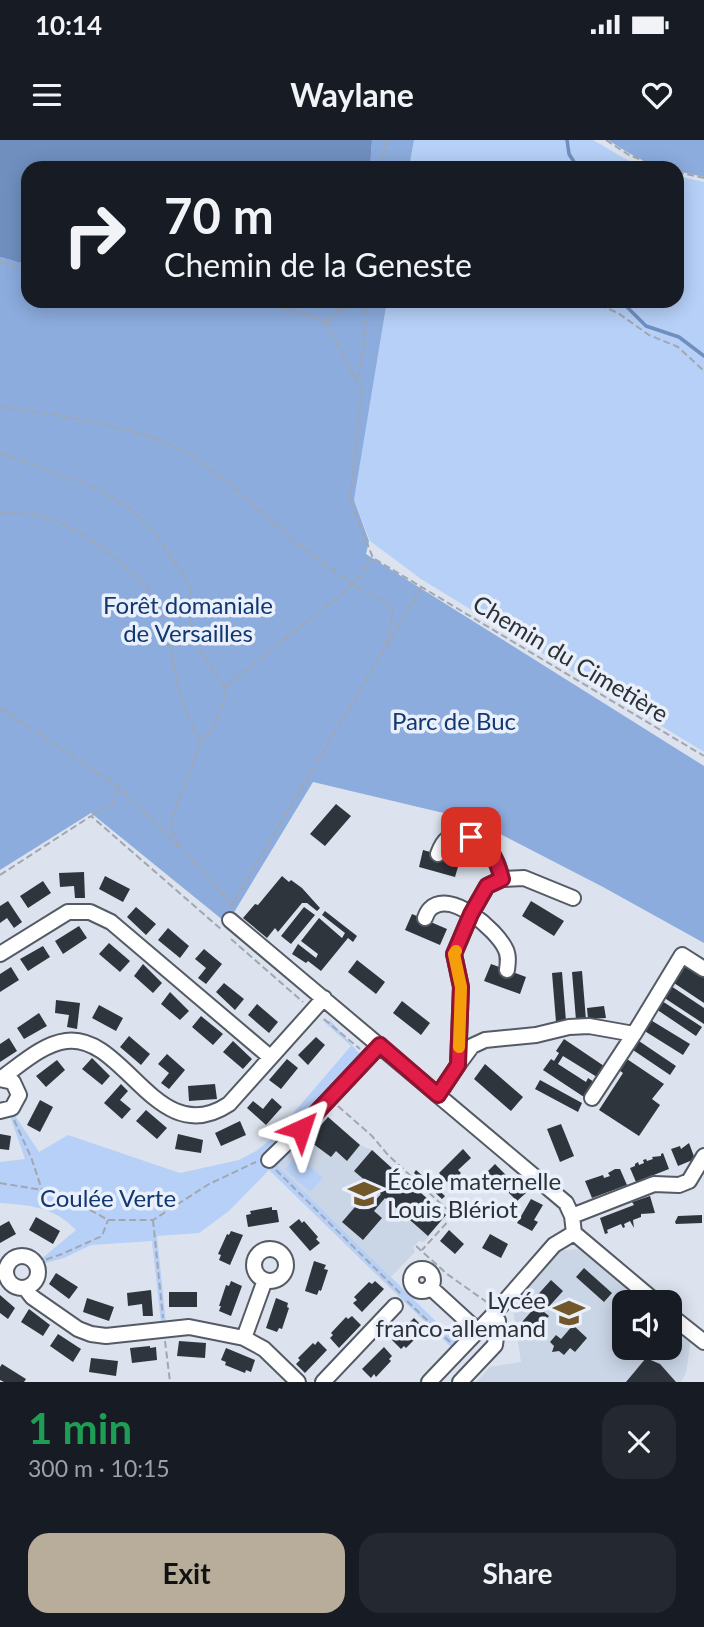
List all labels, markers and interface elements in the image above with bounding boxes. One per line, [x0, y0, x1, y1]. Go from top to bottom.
text: 10:14 [35, 9, 102, 41]
text: Waylane [290, 75, 414, 114]
icon: menu [28, 76, 66, 114]
icon: heart [638, 76, 676, 114]
text: 70 m [164, 186, 274, 244]
icon: right [49, 189, 140, 280]
text: Chemin de la Geneste [164, 245, 472, 284]
street label: Chemin du Cimetière [468, 588, 674, 728]
park label: Forêt domaniale de Versailles [103, 590, 273, 647]
park label: Parc de Buc [392, 706, 516, 735]
pin [441, 807, 501, 867]
icon: arrive [452, 818, 490, 856]
position arrow [264, 1092, 338, 1166]
place label: École maternelle Louis Blériot [387, 1166, 561, 1223]
school or university icon: École maternelle Louis Blériot [347, 1177, 381, 1211]
park label: Coulée Verte [40, 1183, 176, 1212]
place label: Lycée franco-allemand [376, 1285, 546, 1342]
map controls [612, 1290, 682, 1360]
button: sound [612, 1290, 682, 1360]
school or university icon: Lycée franco-allemand [552, 1296, 586, 1330]
text: 1 min [28, 1403, 132, 1453]
button: close [602, 1405, 676, 1479]
text: 300 m · 10:15 [28, 1454, 170, 1482]
button: Exit [28, 1533, 345, 1613]
button: Share [359, 1533, 676, 1613]

